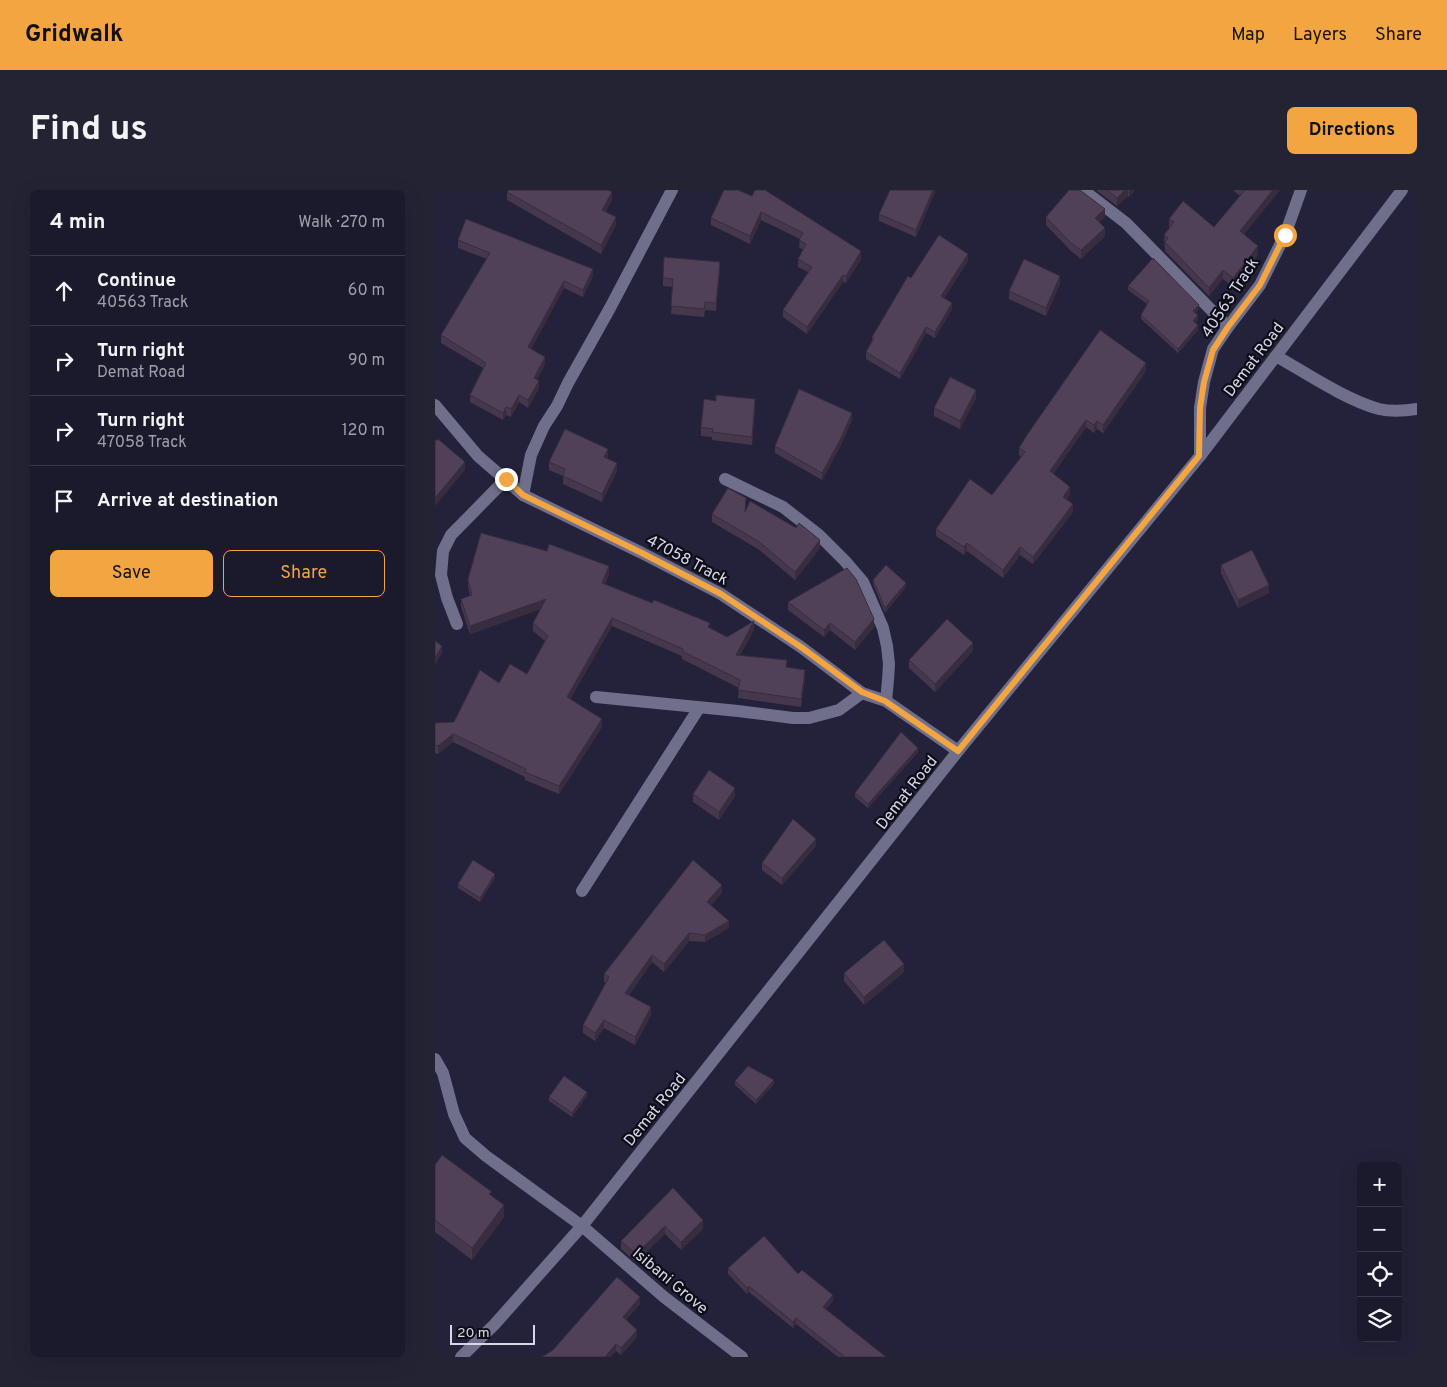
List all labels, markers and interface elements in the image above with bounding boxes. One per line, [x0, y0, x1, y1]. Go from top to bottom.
text: Gridwalk [25, 20, 123, 50]
text: Map [1231, 24, 1265, 47]
text: Layers [1293, 24, 1347, 47]
text: Share [1375, 24, 1422, 47]
button: Directions [1287, 107, 1417, 154]
text: Find us [30, 108, 148, 152]
text: 4 min [50, 209, 106, 236]
text: Walk · 270 m [298, 213, 385, 233]
route start [1274, 224, 1297, 247]
street label: 40563 Track [1197, 254, 1264, 342]
text: Continue [97, 269, 176, 293]
icon: ahead [50, 277, 78, 305]
text: 60 m [348, 281, 385, 301]
text: 40563 Track [97, 293, 188, 313]
street label: Demat Road [1220, 319, 1289, 401]
text: Turn right [97, 339, 185, 363]
icon: right [50, 347, 78, 375]
text: 90 m [348, 351, 385, 371]
text: Demat Road [97, 363, 185, 383]
text: Turn right [97, 409, 185, 433]
icon: right [50, 417, 78, 445]
text: 120 m [342, 421, 385, 441]
text: 47058 Track [97, 433, 187, 453]
route end [495, 468, 518, 491]
icon: arrive [50, 487, 78, 515]
text: Arrive at destination [97, 489, 278, 513]
street label: 47058 Track [643, 531, 731, 591]
button: Save [50, 550, 213, 597]
button: Share [223, 550, 385, 597]
street label: Demat Road [873, 752, 943, 834]
street label: Demat Road [620, 1070, 691, 1151]
map controls [1357, 1162, 1402, 1342]
button: + [1357, 1162, 1402, 1207]
button: − [1357, 1207, 1402, 1252]
street label: Isibani Grove [628, 1244, 712, 1319]
button: locate [1357, 1252, 1402, 1297]
button: layers [1357, 1297, 1402, 1342]
scale bar [450, 1322, 535, 1345]
text: 20 m [457, 1325, 490, 1342]

